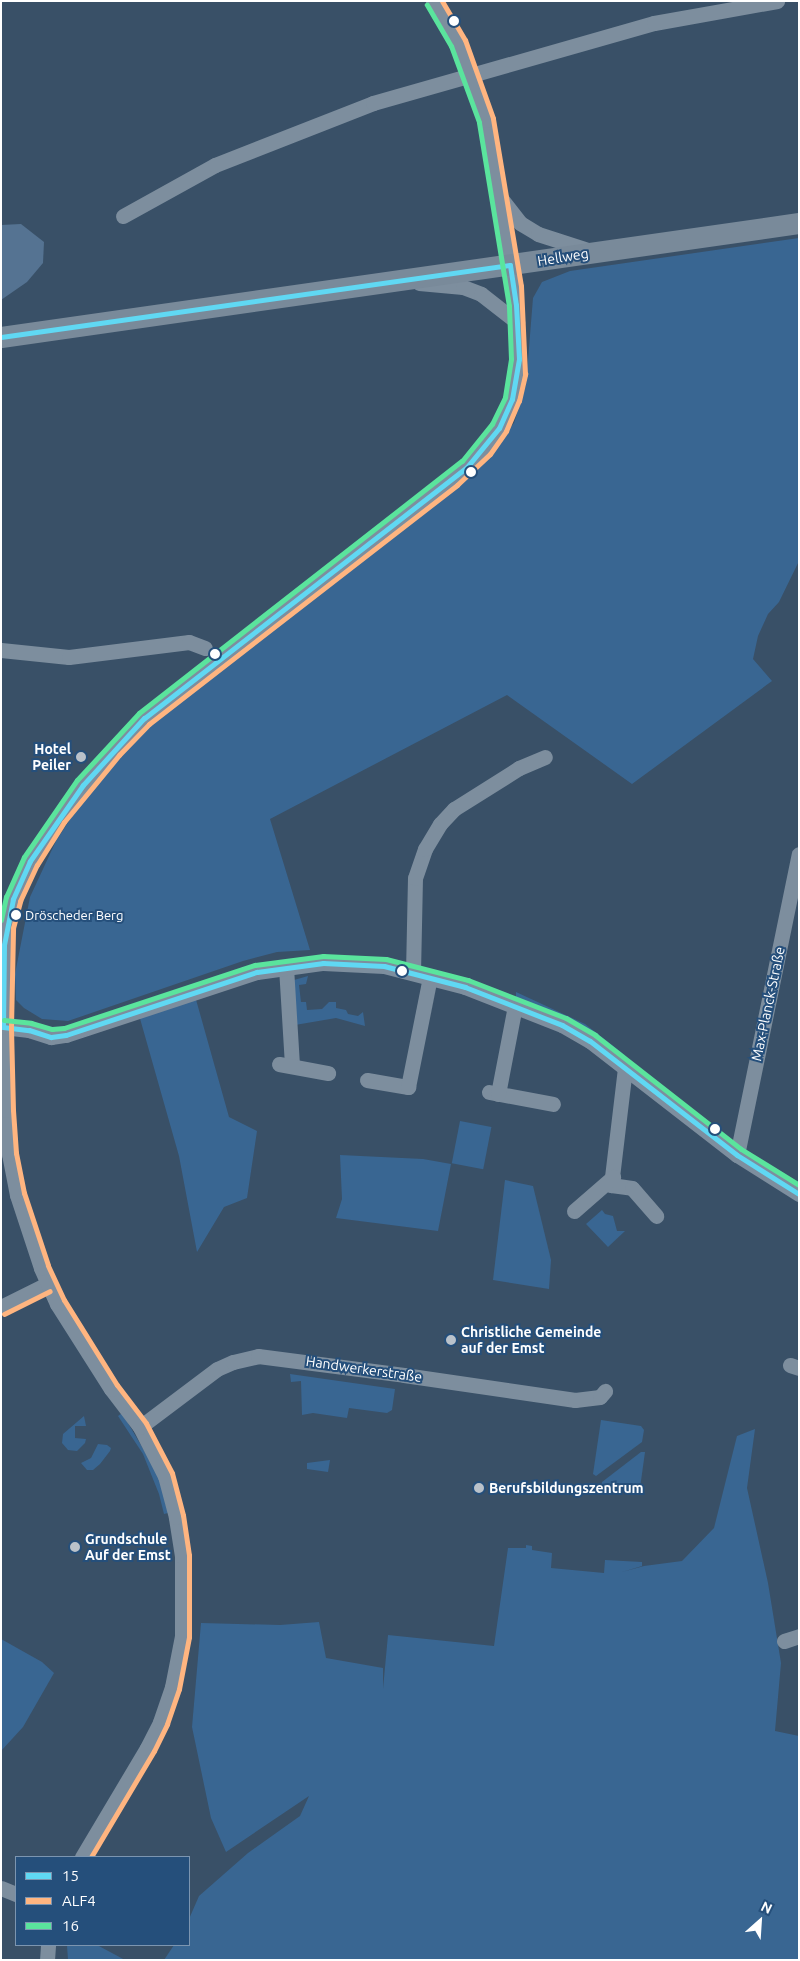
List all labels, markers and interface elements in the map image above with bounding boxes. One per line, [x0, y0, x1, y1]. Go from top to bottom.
unlabelled marker [449, 16, 459, 26]
street label: Hellweg [536, 245, 590, 269]
unlabelled marker [466, 467, 476, 477]
unlabelled marker [210, 649, 220, 659]
place label: Hotel Peiler [32, 741, 71, 774]
marker: Hotel Peiler [75, 751, 87, 763]
place label: Dröscheder Berg [25, 907, 123, 923]
marker: Dröscheder Berg [11, 910, 21, 920]
street label: Max-Planck-Straße [748, 945, 788, 1063]
unlabelled marker [397, 966, 407, 976]
unlabelled marker [710, 1124, 720, 1134]
place label: Christliche Gemeinde auf der Emst [461, 1324, 601, 1356]
marker: Christliche Gemeinde auf der Emst [445, 1334, 457, 1346]
street label: Handwerkerstraße [305, 1353, 423, 1385]
place label: Berufsbildungszentrum [489, 1480, 644, 1496]
marker: Berufsbildungszentrum [473, 1482, 485, 1494]
place label: Grundschule Auf der Emst [85, 1531, 171, 1564]
marker: Grundschule Auf der Emst [69, 1541, 81, 1553]
legend [15, 1856, 190, 1946]
text: 15 [62, 1867, 79, 1884]
text: ALF4 [62, 1892, 96, 1909]
north arrow [735, 1896, 785, 1946]
text: N [758, 1898, 775, 1917]
text: 16 [62, 1917, 79, 1934]

